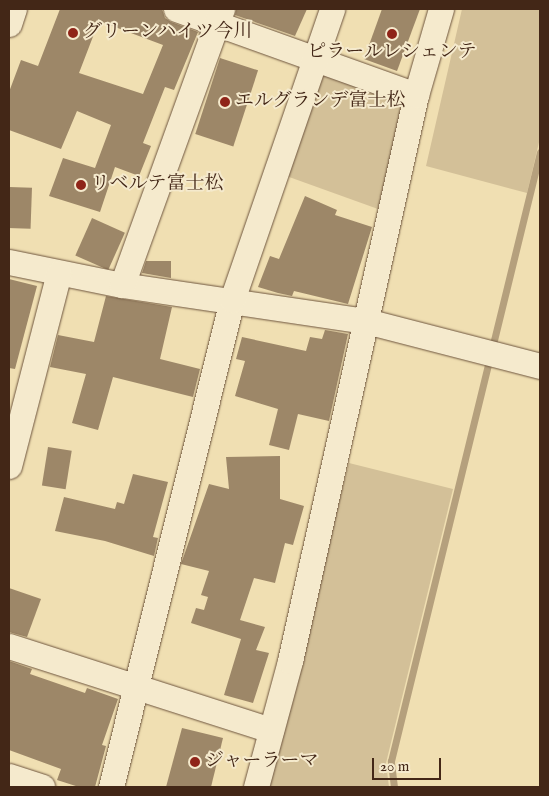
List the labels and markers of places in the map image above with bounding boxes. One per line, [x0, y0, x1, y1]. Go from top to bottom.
place label: グリーンハイツ今川 [83, 22, 254, 44]
marker: グリーンハイツ今川 [67, 27, 79, 39]
marker: ピラールレシェンテ [386, 28, 398, 40]
place label: ピラールレシェンテ [307, 42, 477, 64]
place label: エルグランデ富士松 [235, 91, 406, 113]
marker: エルグランデ富士松 [219, 96, 231, 108]
place label: リベルテ富士松 [91, 174, 224, 196]
marker: リベルテ富士松 [75, 179, 87, 191]
place label: ジャーラーマ [205, 751, 319, 773]
marker: ジャーラーマ [189, 756, 201, 768]

